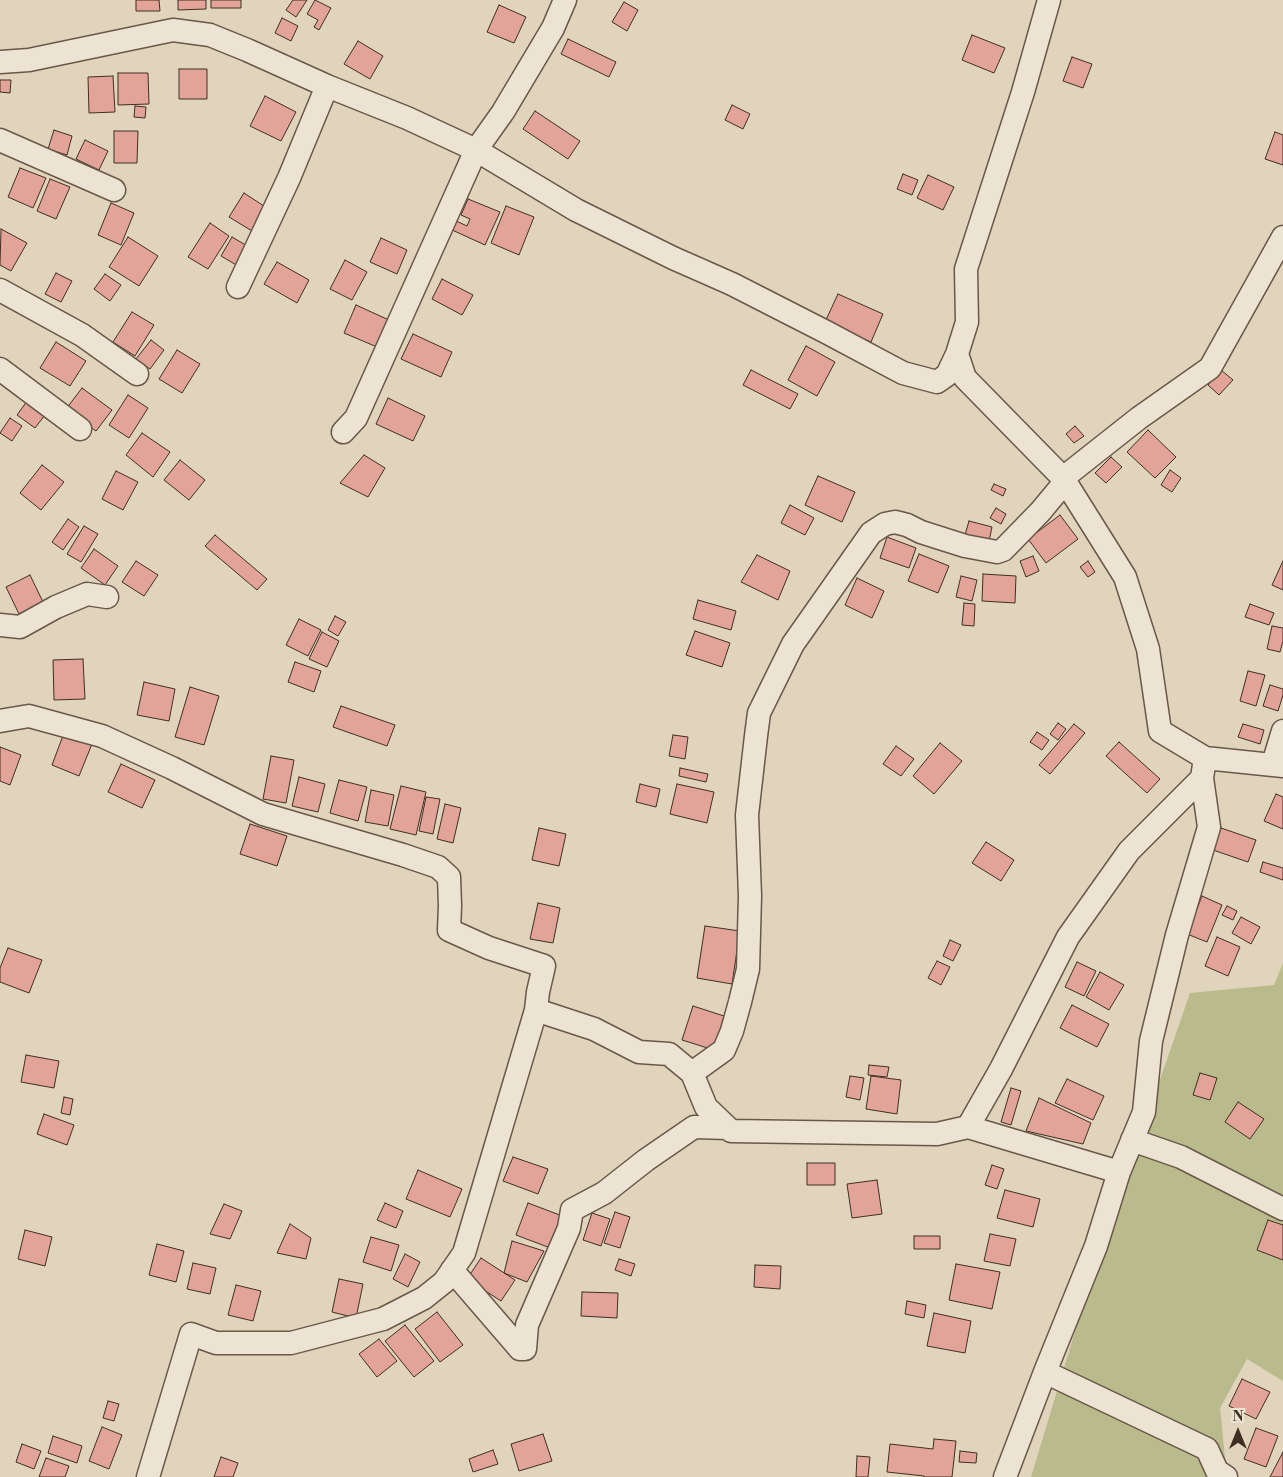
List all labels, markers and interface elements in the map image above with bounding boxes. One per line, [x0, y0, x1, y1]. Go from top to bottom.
north arrow [1213, 1407, 1263, 1457]
text: N [1232, 1408, 1244, 1426]

